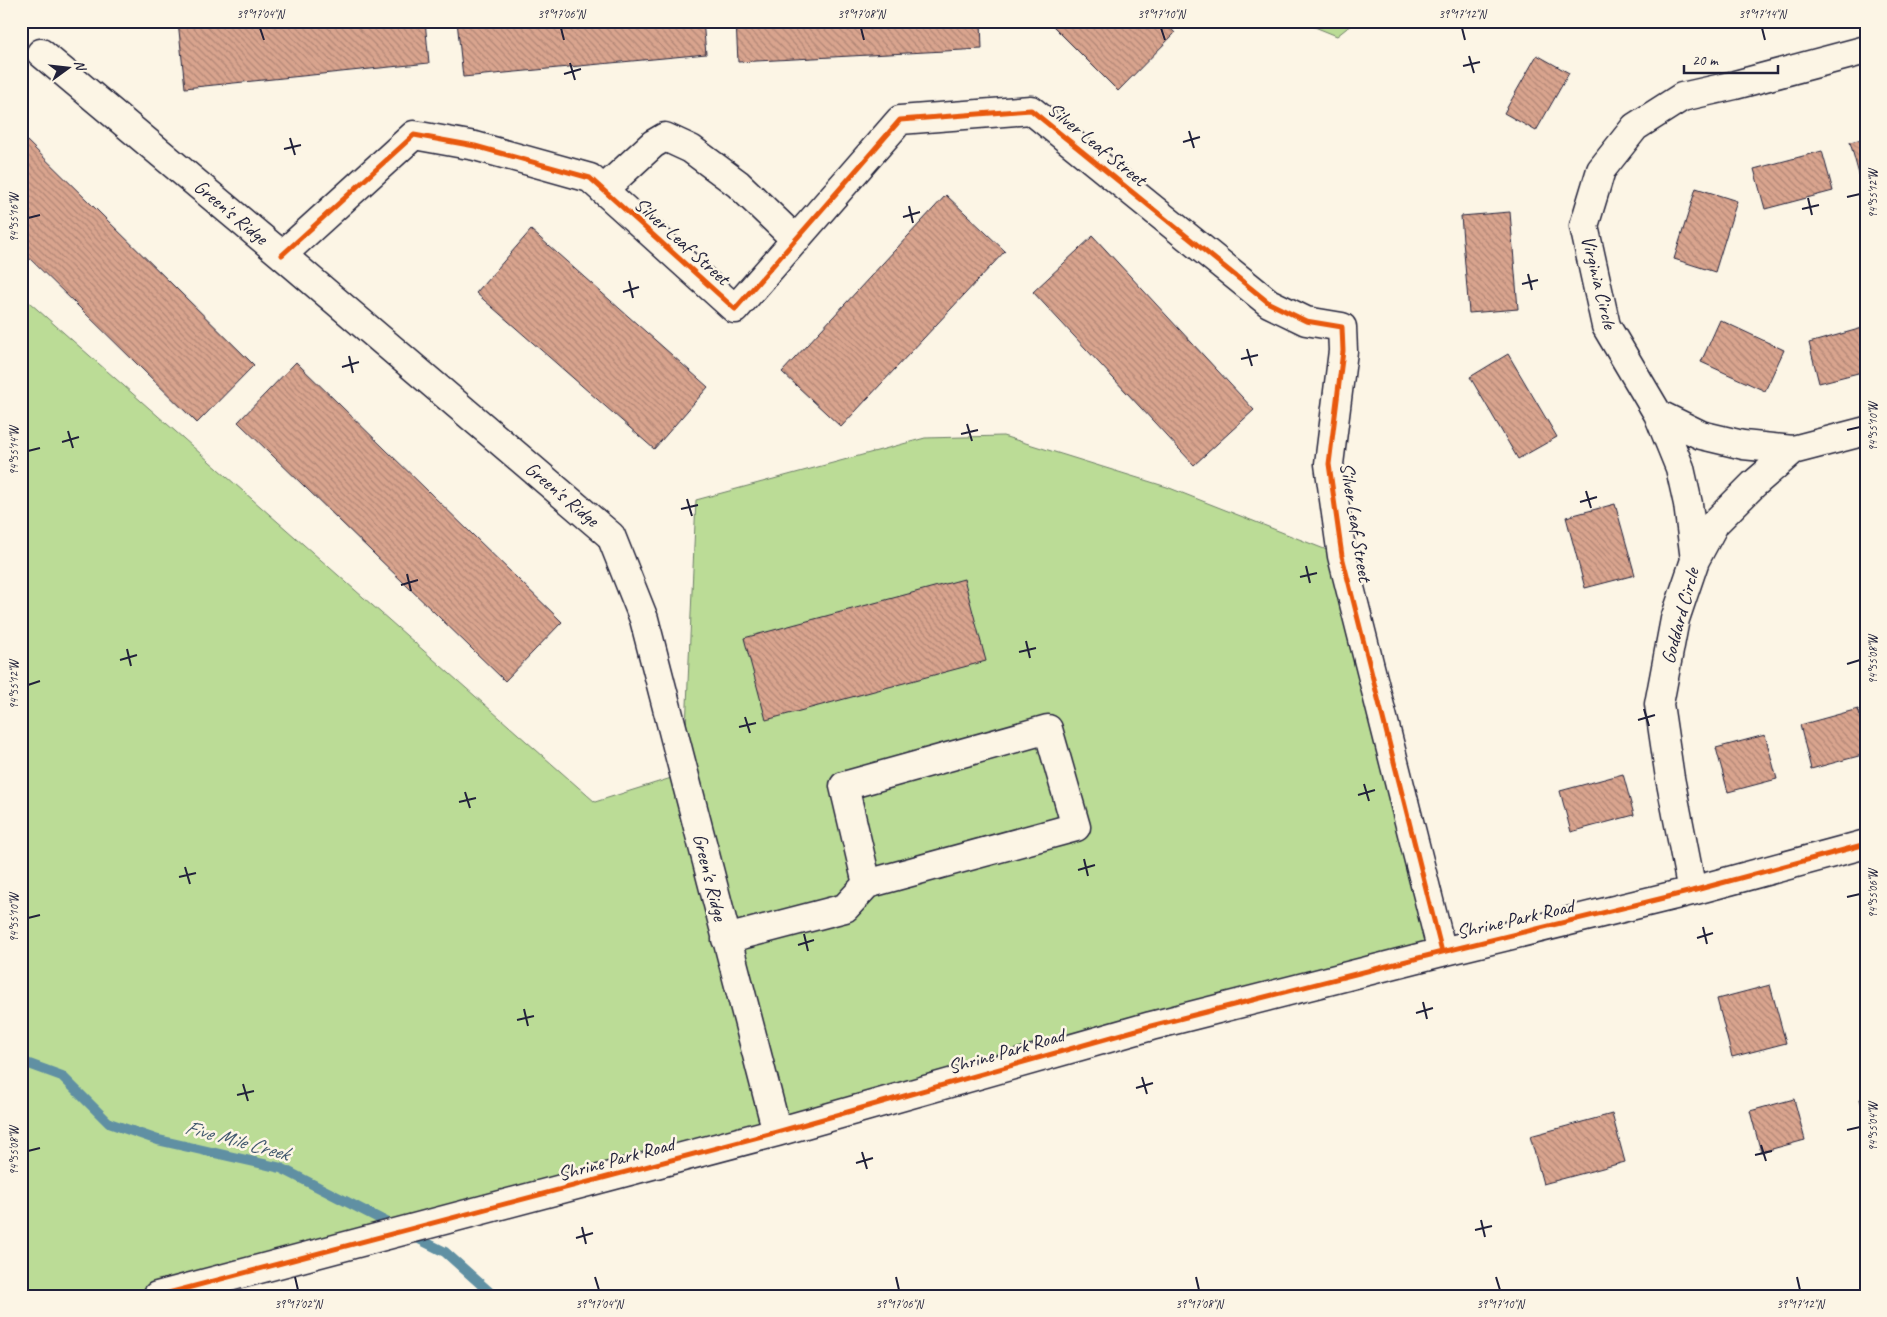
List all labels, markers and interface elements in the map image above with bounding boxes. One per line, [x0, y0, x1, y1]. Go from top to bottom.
text: 39°17'04"N [236, 6, 285, 22]
text: 39°17'06"N [537, 6, 586, 22]
text: 39°17'08"N [837, 6, 886, 22]
text: 39°17'10"N [1137, 6, 1186, 22]
text: 39°17'12"N [1438, 6, 1487, 22]
text: 39°17'14"N [1738, 6, 1787, 22]
north arrow [42, 42, 92, 92]
scale bar [1684, 42, 1778, 74]
text: 20 m [1692, 51, 1719, 70]
text: N [71, 58, 90, 73]
street label: Silver Leaf Street [1043, 97, 1153, 193]
text: 94°55'12"W [1865, 167, 1881, 218]
street label: Green's Ridge [189, 174, 274, 251]
text: 94°55'16"W [6, 191, 22, 242]
street label: Silver Leaf Street [629, 192, 737, 292]
street label: Virginia Circle [1575, 233, 1623, 333]
text: 94°55'10"W [1865, 400, 1881, 451]
text: 94°55'14"W [6, 424, 22, 475]
street label: Green's Ridge [520, 456, 605, 533]
street label: Silver Leaf Street [1334, 461, 1378, 586]
street label: Goddard Circle [1655, 564, 1705, 667]
text: 94°55'08"W [1865, 633, 1881, 684]
text: 94°55'12"W [6, 658, 22, 709]
street label: Green's Ridge [687, 831, 733, 925]
text: 94°55'06"W [1865, 867, 1881, 918]
text: 94°55'10"W [6, 891, 22, 942]
street label: Shrine Park Road [1454, 893, 1579, 945]
street label: Shrine Park Road [945, 1022, 1070, 1080]
text: 94°55'04"W [1865, 1100, 1881, 1151]
water label: Five Mile Creek [182, 1114, 295, 1167]
text: 94°55'08"W [6, 1124, 22, 1175]
street label: Shrine Park Road [555, 1131, 680, 1187]
text: 39°17'02"N [274, 1296, 323, 1312]
text: 39°17'04"N [575, 1296, 624, 1312]
text: 39°17'06"N [875, 1296, 924, 1312]
text: 39°17'08"N [1175, 1296, 1224, 1312]
text: 39°17'10"N [1476, 1296, 1525, 1312]
text: 39°17'12"N [1776, 1296, 1825, 1312]

